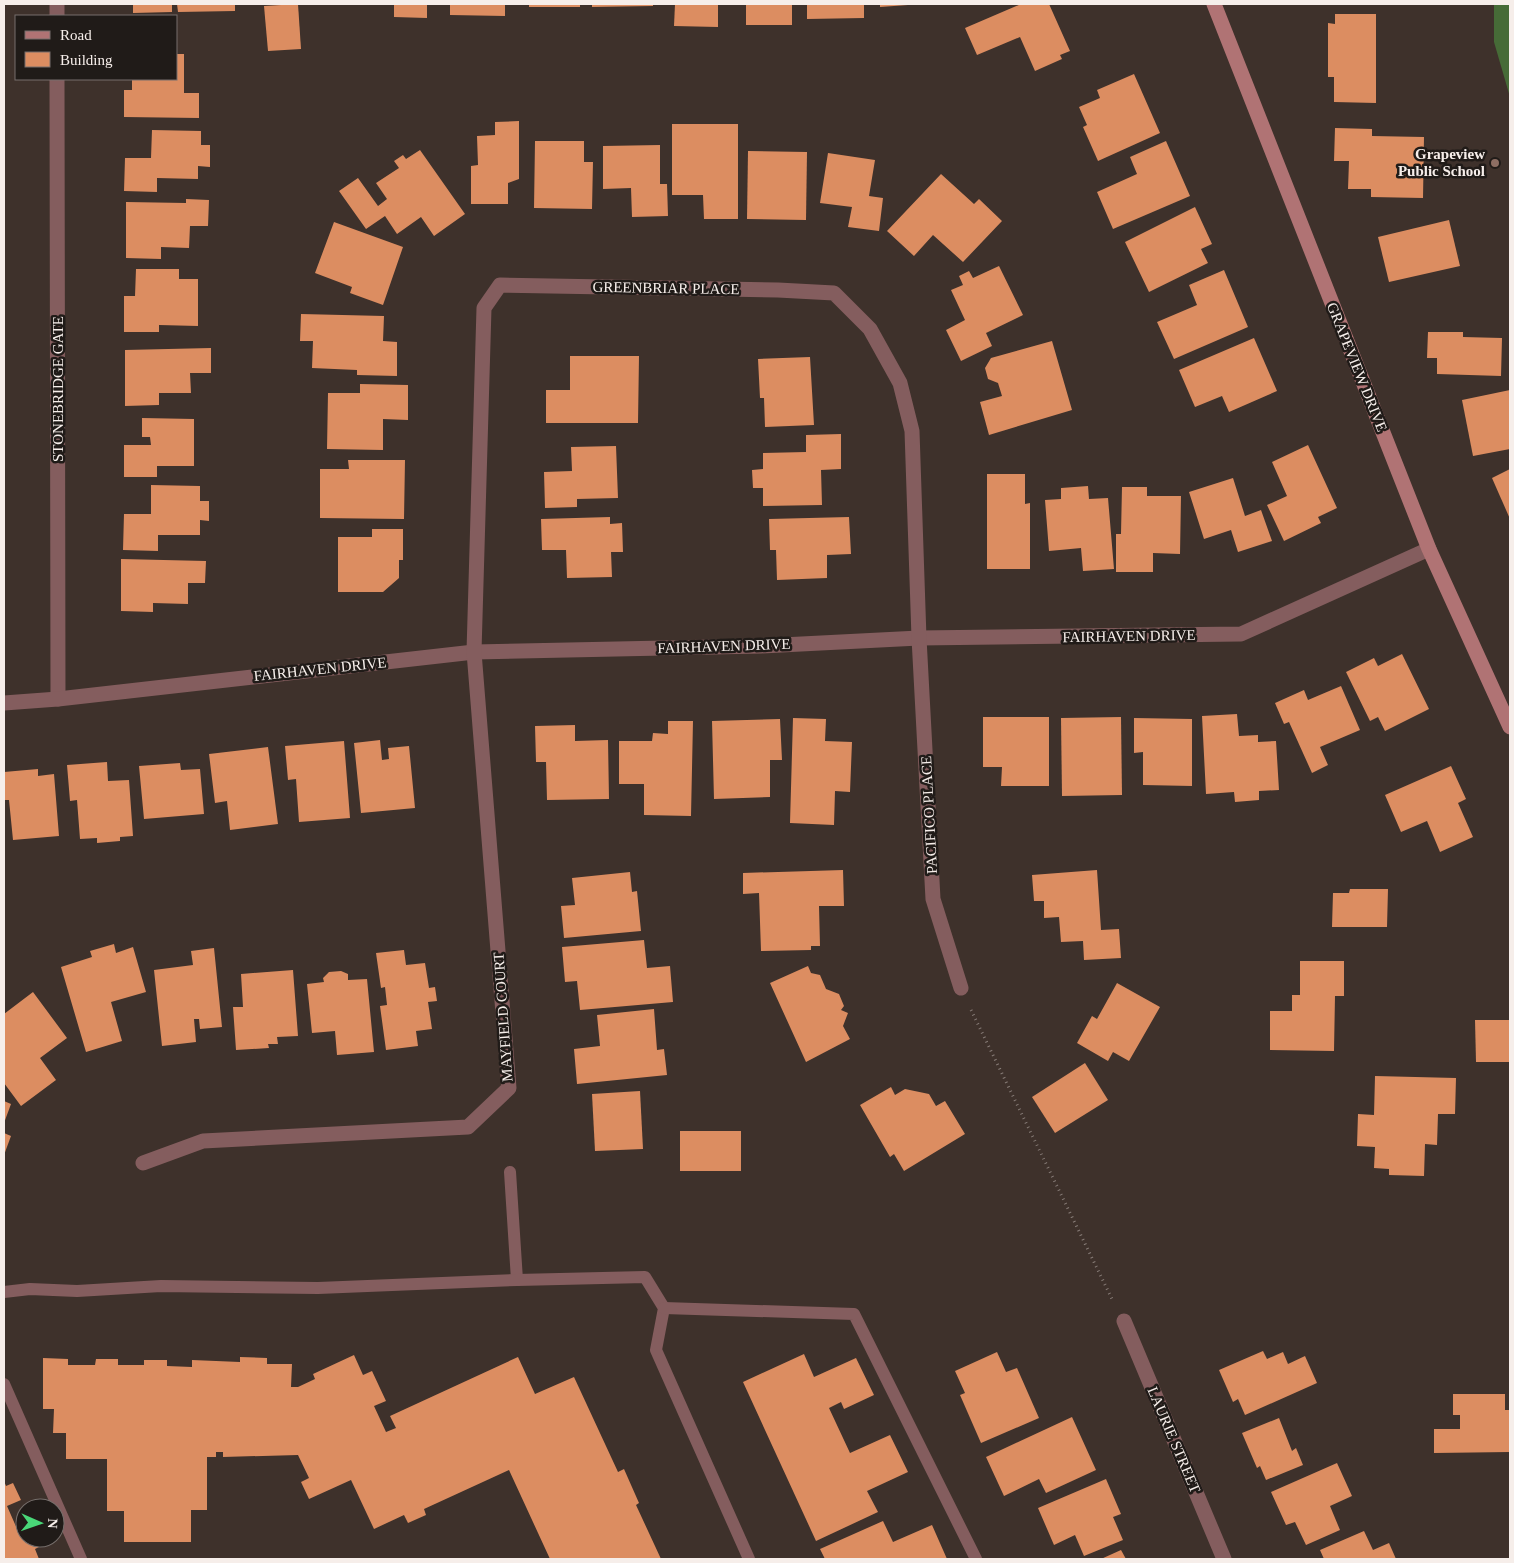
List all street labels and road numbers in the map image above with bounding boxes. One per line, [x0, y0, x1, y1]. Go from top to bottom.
street label: GREENBRIAR PLACE [592, 279, 740, 297]
street label: GRAPEVIEW DRIVE [1324, 300, 1390, 434]
street label: STONEBRIDGE GATE [50, 316, 66, 462]
street label: FAIRHAVEN DRIVE [1062, 627, 1196, 645]
street label: FAIRHAVEN DRIVE [657, 636, 791, 656]
street label: FAIRHAVEN DRIVE [253, 654, 387, 684]
street label: PACIFICO PLACE [918, 756, 940, 874]
street label: MAYFIELD COURT [490, 952, 516, 1082]
street label: LAURIE STREET [1144, 1385, 1204, 1495]

